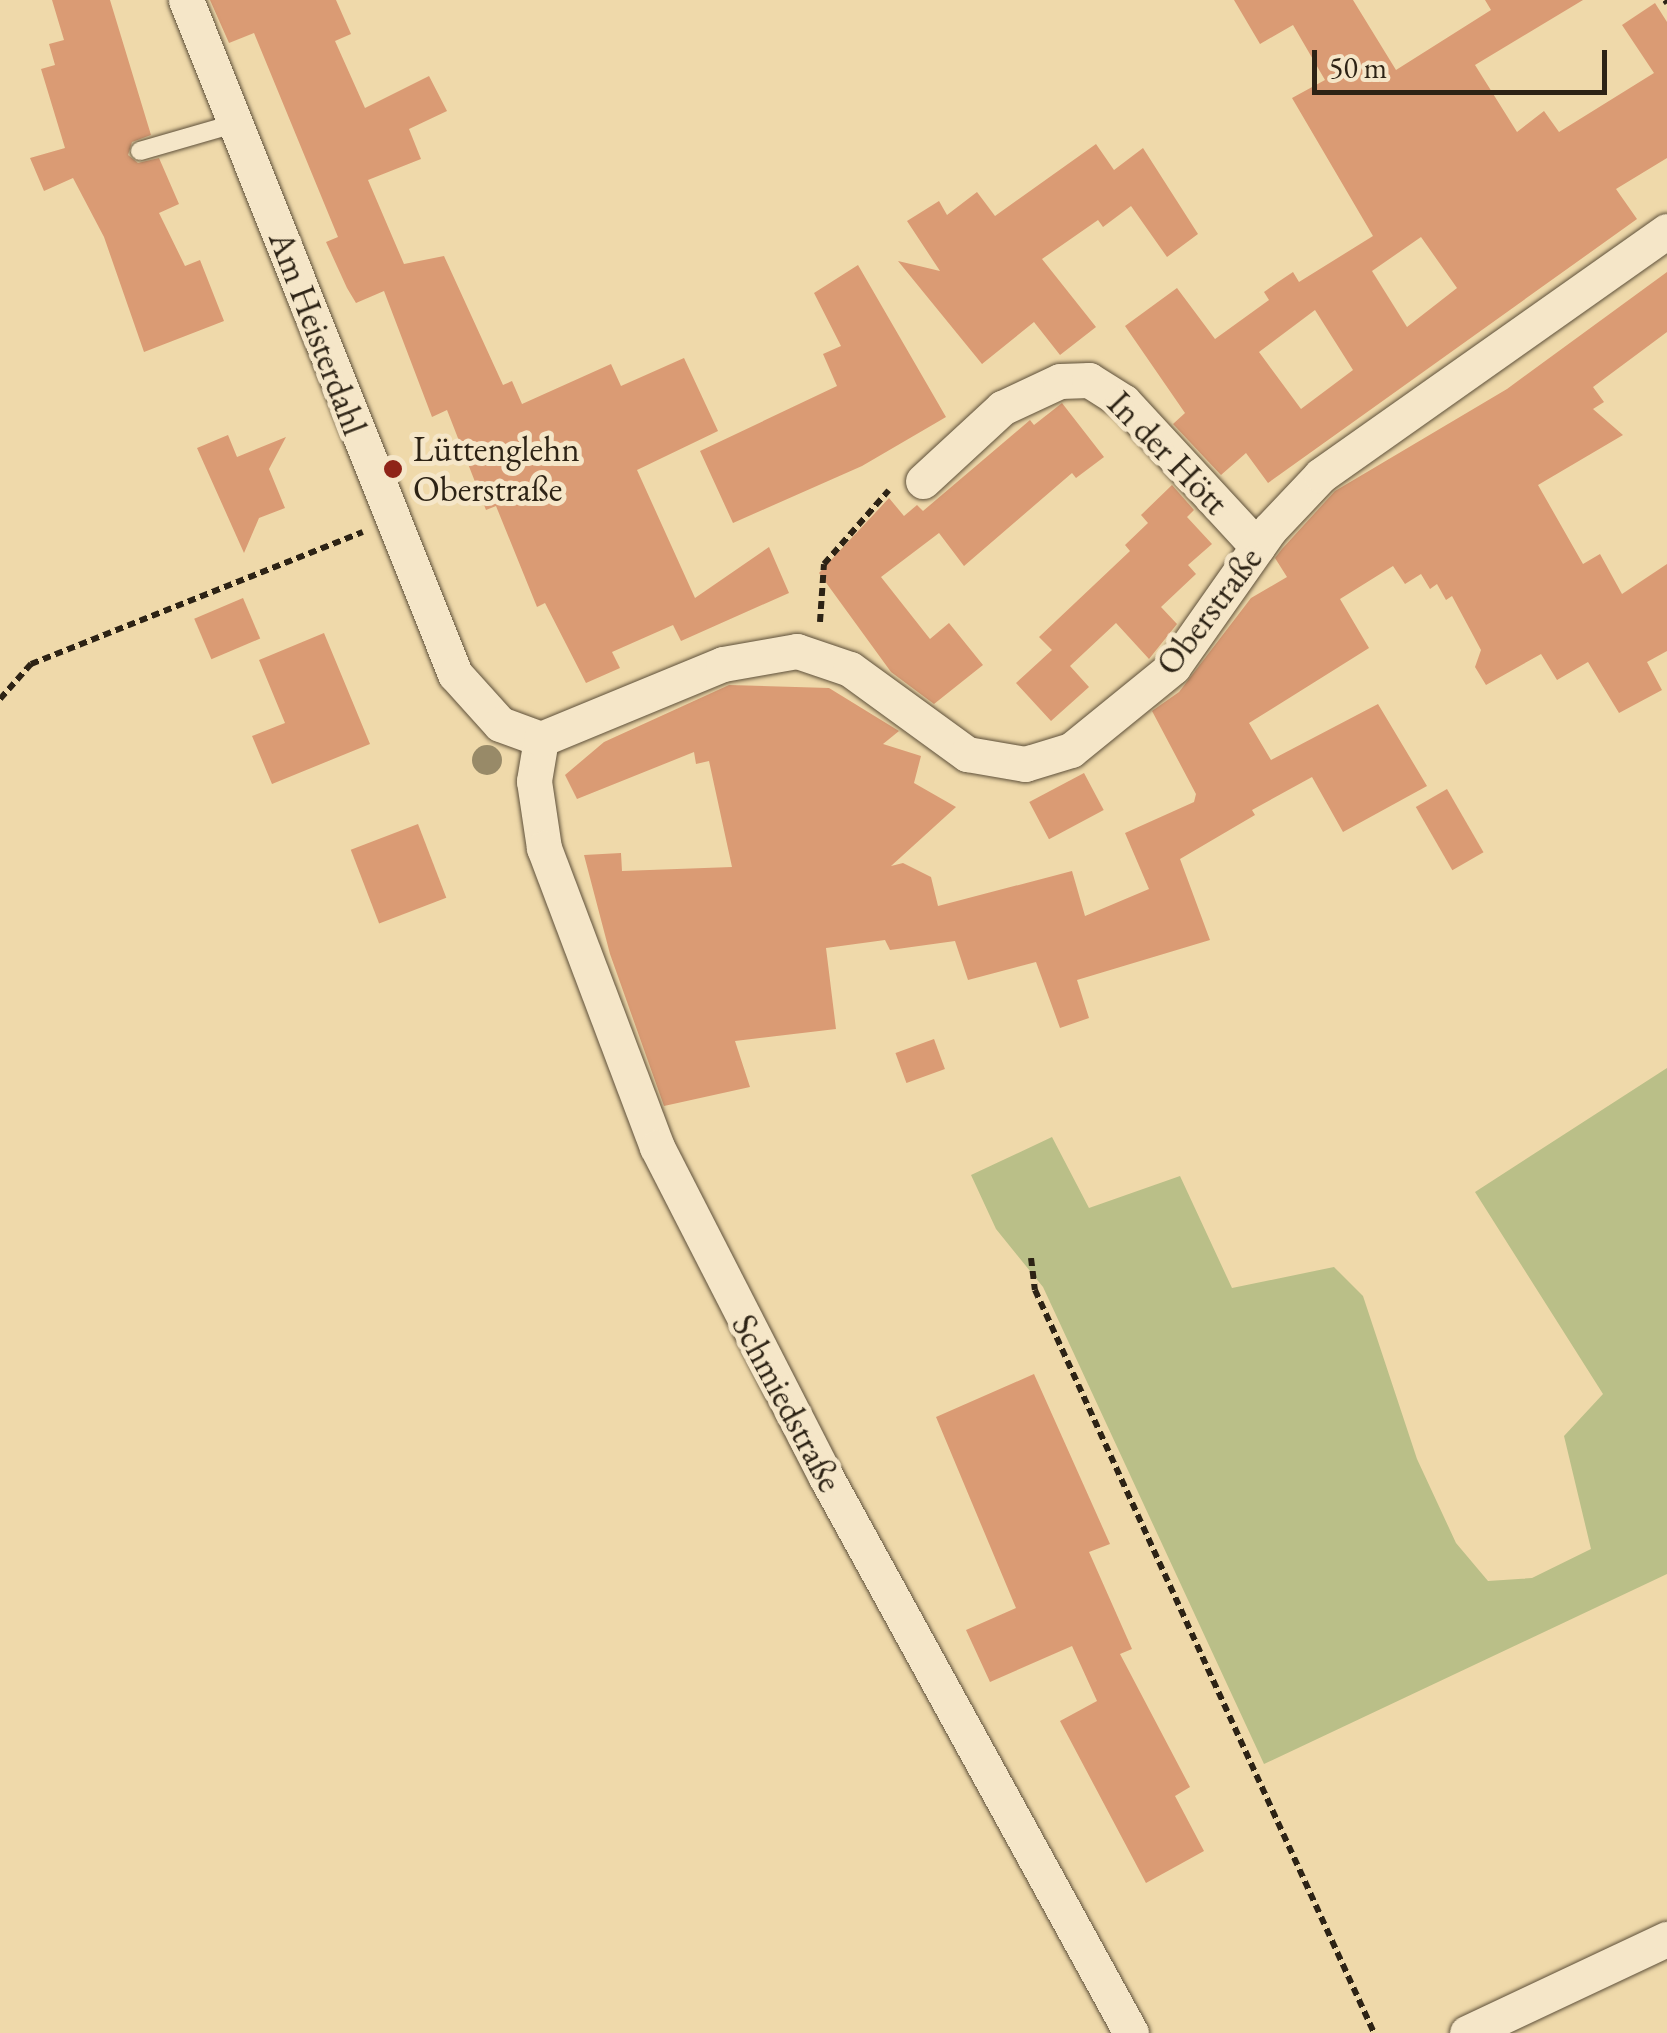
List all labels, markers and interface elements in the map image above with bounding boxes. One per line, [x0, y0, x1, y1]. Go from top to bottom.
scale bar [1317, 30, 1612, 92]
text: 50 m [1329, 48, 1387, 87]
street label: Am Heisterdahl [260, 225, 376, 441]
street label: In der Hött [1099, 383, 1237, 523]
place label: Lüttenglehn Oberstraße [413, 428, 580, 510]
marker: Lüttenglehn Oberstraße [382, 458, 404, 480]
street label: Oberstraße [1147, 539, 1271, 683]
street label: Schmiedstraße [723, 1307, 851, 1499]

